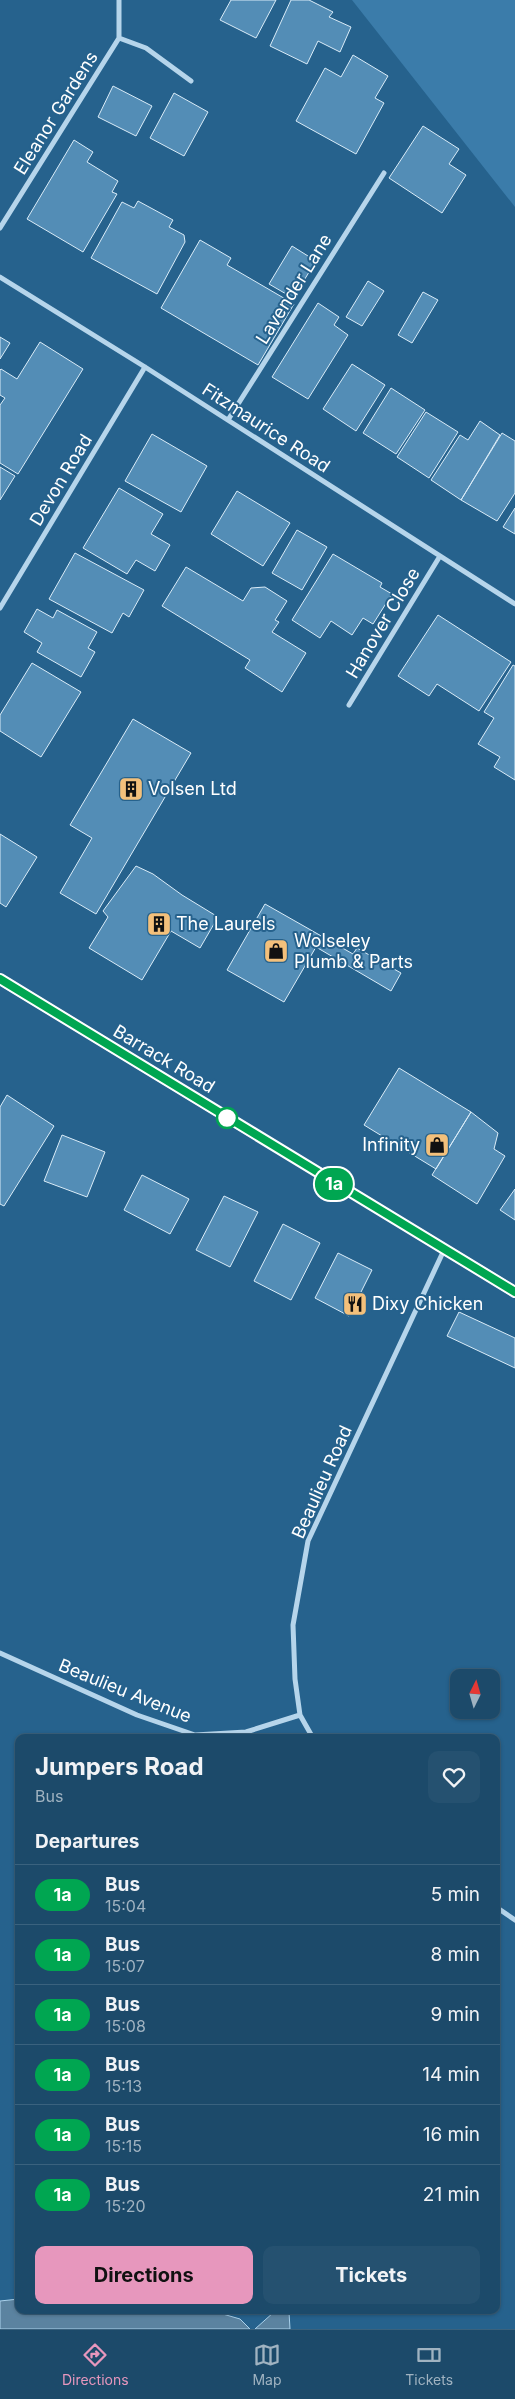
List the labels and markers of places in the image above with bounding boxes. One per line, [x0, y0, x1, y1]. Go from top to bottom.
building icon: Volsen Ltd [118, 776, 144, 802]
place label: Volsen Ltd [148, 778, 237, 799]
building icon: The Laurels [146, 911, 172, 937]
place label: The Laurels [176, 913, 276, 934]
place label: Wolseley Plumb & Parts [294, 930, 413, 972]
shop icon: Wolseley Plumb & Parts [263, 938, 289, 964]
unlabelled marker [216, 1107, 238, 1129]
shop icon: Infinity [424, 1132, 450, 1158]
place label: Infinity [362, 1134, 420, 1155]
restaurant icon: Dixy Chicken [342, 1291, 368, 1317]
place label: Dixy Chicken [372, 1293, 483, 1314]

